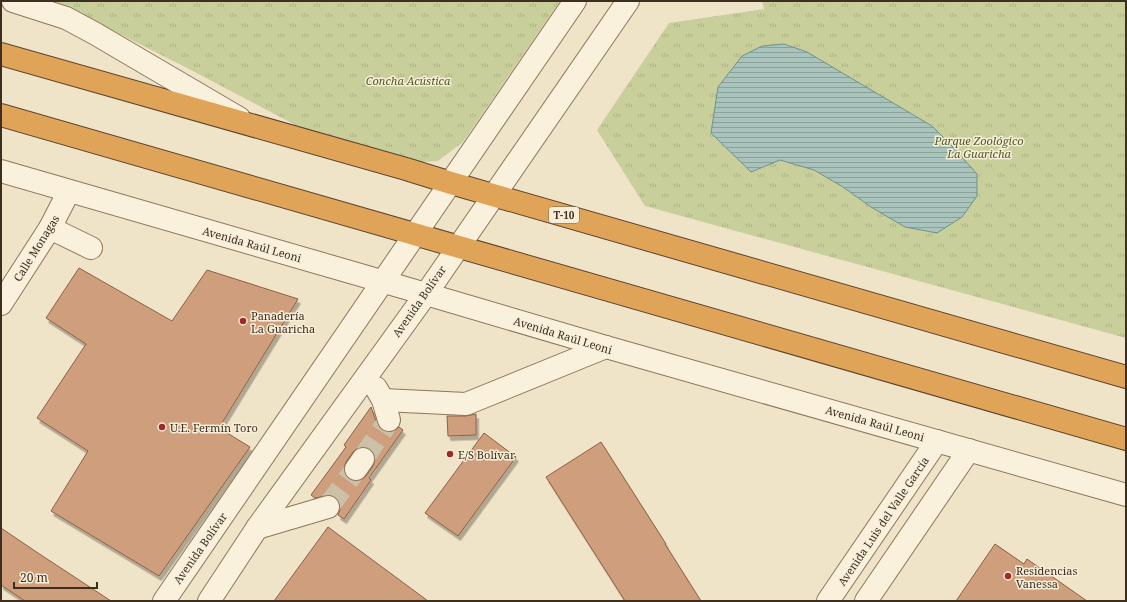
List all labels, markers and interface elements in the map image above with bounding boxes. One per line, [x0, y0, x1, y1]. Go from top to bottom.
park label: Concha Acústica [366, 73, 451, 88]
park label: Parque Zoológico La Guaricha [933, 133, 1024, 161]
road number: T-10 [549, 207, 579, 223]
street label: Calle Monagas [10, 212, 62, 284]
street label: Avenida Raúl Leoni [201, 223, 304, 265]
street label: Avenida Bolívar [389, 262, 450, 340]
place label: Panadería La Guaricha [251, 308, 315, 336]
street label: Avenida Raúl Leoni [512, 313, 614, 357]
marker: Panadería La Guaricha [238, 316, 248, 326]
street label: Avenida Raúl Leoni [824, 402, 927, 444]
place label: U.E. Fermín Toro [170, 420, 258, 435]
marker: U.E. Fermín Toro [157, 422, 167, 432]
place label: E/S Bolívar [458, 447, 516, 462]
marker: E/S Bolívar [445, 449, 455, 459]
street label: Avenida Luis del Valle García [834, 453, 932, 589]
street label: Avenida Bolívar [170, 509, 231, 587]
place label: Residencias Vanessa [1016, 563, 1077, 591]
scale bar [14, 564, 97, 590]
text: 20 m [20, 569, 48, 586]
marker: Residencias Vanessa [1003, 571, 1013, 581]

